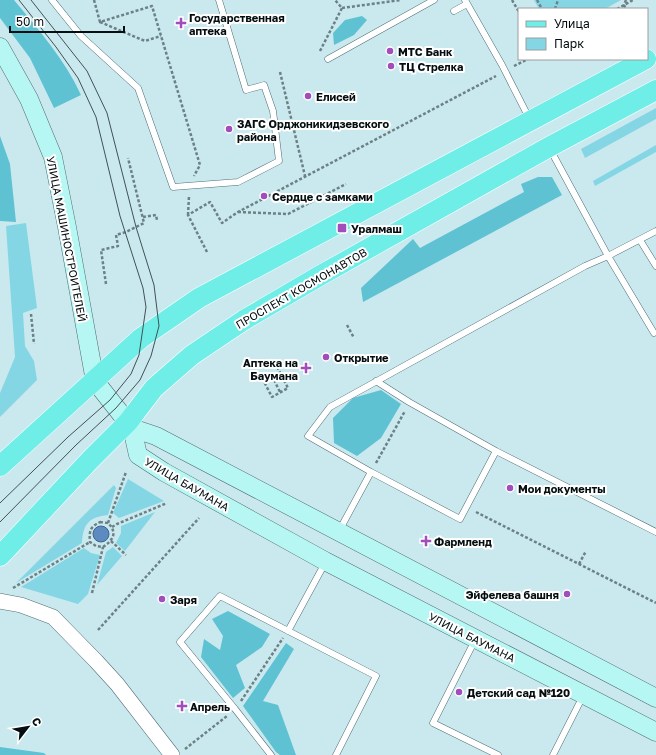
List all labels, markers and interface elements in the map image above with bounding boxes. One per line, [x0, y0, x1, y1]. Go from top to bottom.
scale bar [10, 8, 124, 34]
legend [518, 8, 648, 60]
place label: Государственная аптека [189, 11, 285, 37]
text: 50 m [16, 14, 44, 29]
text: Улица [554, 16, 590, 31]
marker: Государственная аптека [176, 18, 186, 28]
text: Парк [554, 36, 584, 51]
place label: МТС Банк [398, 45, 453, 58]
marker: МТС Банк [385, 46, 395, 56]
place label: ТЦ Стрелка [399, 60, 463, 73]
marker: ТЦ Стрелка [386, 61, 396, 71]
place label: Елисей [316, 90, 356, 103]
marker: Елисей [303, 91, 313, 101]
place label: ЗАГС Орджоникидзевского района [237, 117, 389, 143]
marker: ЗАГС Орджоникидзевского района [224, 124, 234, 134]
street label: УЛИЦА МАШИНОСТРОИТЕЛЕЙ [45, 155, 89, 323]
place label: Сердце с замками [272, 190, 373, 203]
marker: Сердце с замками [259, 191, 269, 201]
marker: Уралмаш [336, 222, 348, 234]
place label: Уралмаш [351, 222, 402, 235]
street label: ПРОСПЕКТ КОСМОНАВТОВ [233, 245, 369, 331]
place label: Открытие [334, 351, 389, 364]
marker: Открытие [321, 352, 331, 362]
place label: Аптека на Баумана [243, 356, 298, 382]
marker: Аптека на Баумана [301, 363, 311, 373]
street label: УЛИЦА БАУМАНА [142, 454, 232, 514]
place label: Мои документы [518, 482, 606, 495]
marker: Мои документы [505, 483, 515, 493]
place label: Фармленд [434, 535, 492, 548]
marker: Фармленд [421, 536, 431, 546]
place label: Эйфелева башня [466, 588, 559, 601]
marker: Эйфелева башня [562, 589, 572, 599]
place label: Заря [170, 593, 197, 606]
marker: Заря [157, 594, 167, 604]
street label: УЛИЦА БАУМАНА [426, 610, 518, 665]
place label: Детский сад №120 [467, 686, 570, 699]
marker: Детский сад №120 [454, 687, 464, 697]
place label: Апрель [190, 700, 230, 713]
marker: Апрель [177, 701, 187, 711]
north arrow [8, 707, 48, 747]
text: С [29, 715, 45, 728]

